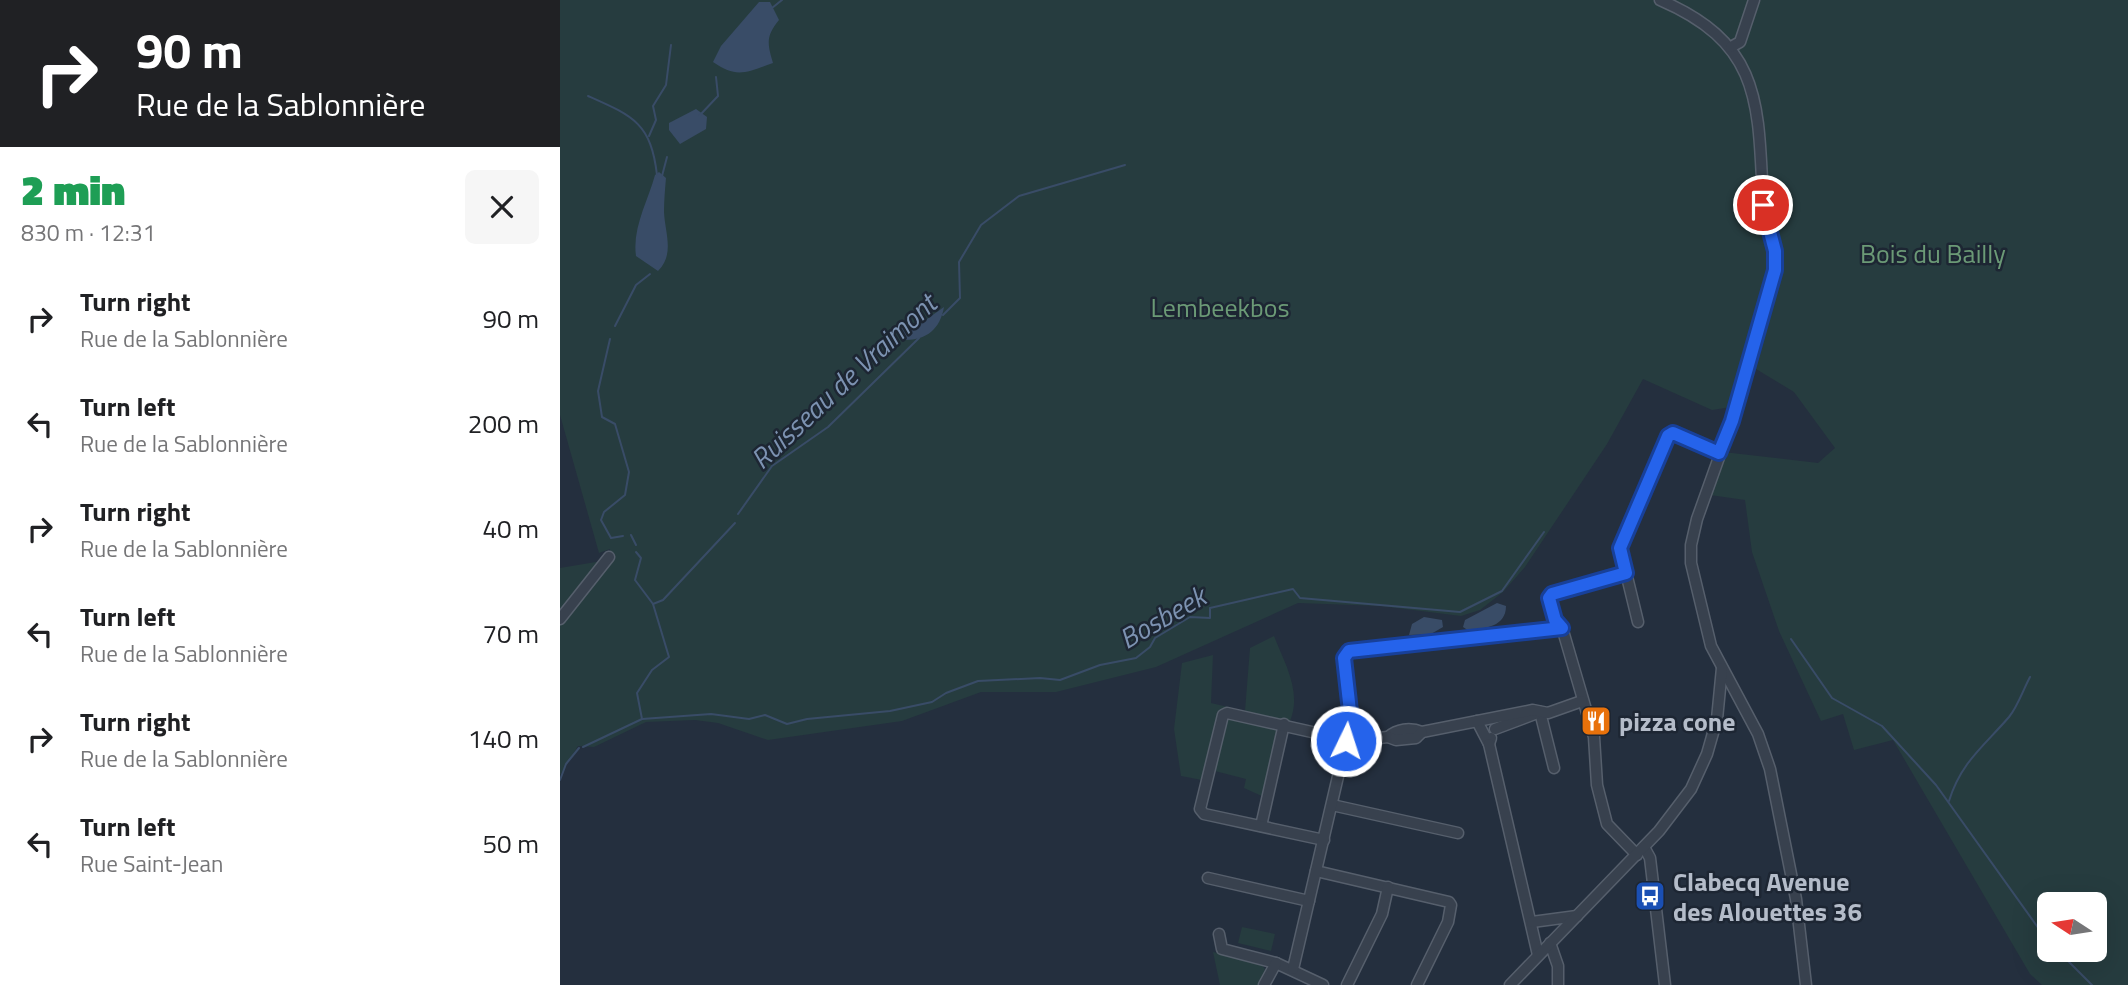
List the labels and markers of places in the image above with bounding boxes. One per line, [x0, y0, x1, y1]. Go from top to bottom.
pin [1733, 175, 1793, 235]
place label: pizza cone [1619, 702, 1735, 741]
restaurant icon: pizza cone [1579, 704, 1613, 738]
place label: Clabecq Avenue des Alouettes 36 [1673, 862, 1862, 931]
bus stop icon: Clabecq Avenue des Alouettes 36 [1633, 879, 1667, 913]

